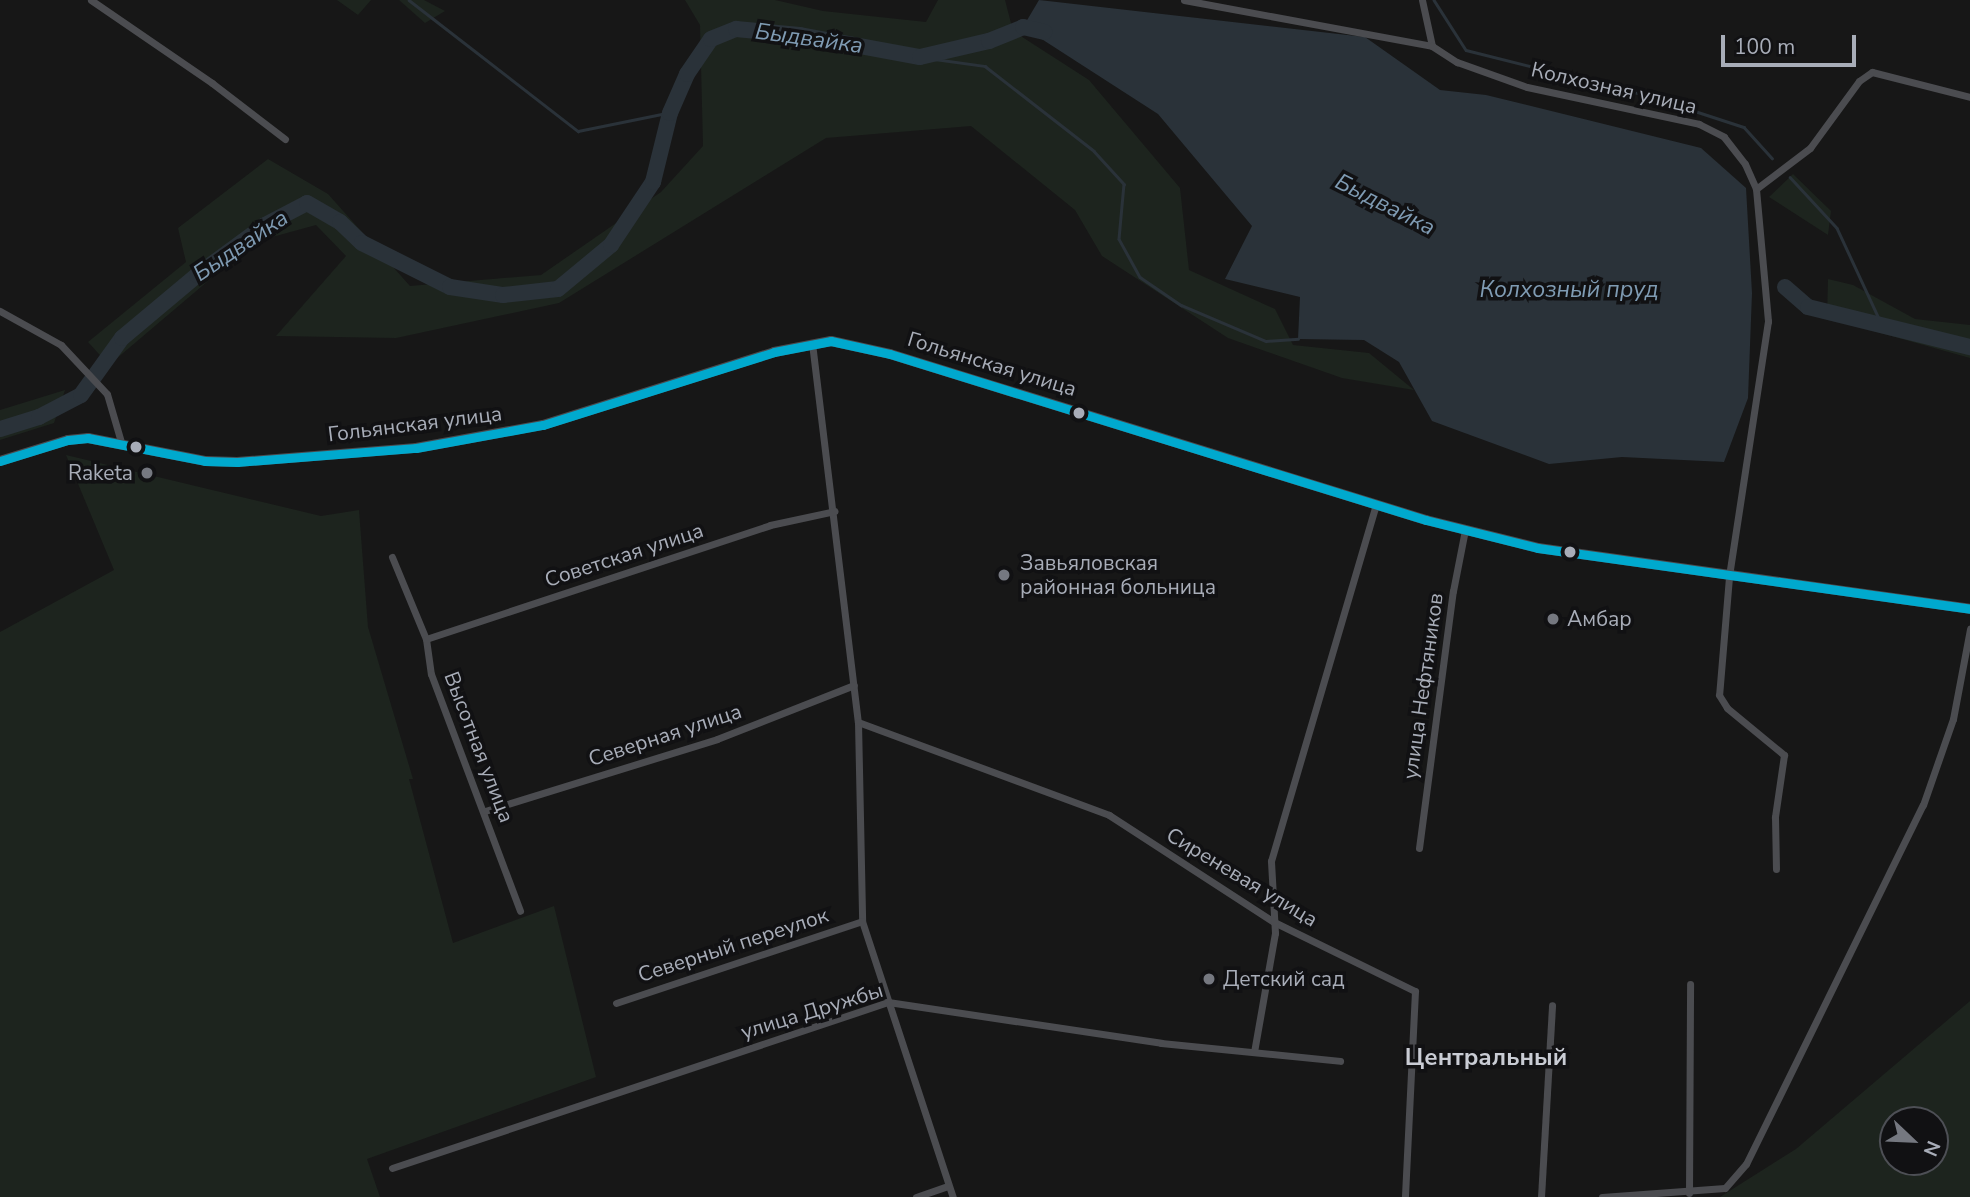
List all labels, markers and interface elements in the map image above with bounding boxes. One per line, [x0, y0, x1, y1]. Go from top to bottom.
water label: Быдвайка [753, 18, 865, 60]
scale bar [1725, 21, 1860, 65]
text: 100 m [1734, 33, 1795, 61]
street label: Колхозная улица [1529, 57, 1699, 119]
water label: Быдвайка [1330, 168, 1440, 242]
water label: Быдвайка [188, 204, 294, 288]
water label: Колхозный пруд [1479, 276, 1659, 304]
street label: Гольянская улица [904, 326, 1080, 402]
street label: Гольянская улица [326, 401, 504, 447]
unlabelled marker [1072, 406, 1086, 420]
unlabelled marker [129, 440, 143, 454]
place label: Raketa [68, 460, 133, 486]
marker: Raketa [139, 465, 155, 481]
street label: Советская улица [541, 517, 707, 593]
unlabelled marker [1563, 545, 1577, 559]
place label: Завьяловская районная больница [1020, 550, 1216, 600]
marker: Завьяловская районная больница [994, 565, 1014, 585]
street label: улица Нефтяников [1397, 591, 1449, 781]
place label: Амбар [1567, 606, 1632, 632]
marker: Амбар [1545, 611, 1561, 627]
street label: Высотная улица [439, 668, 519, 826]
street label: Северная улица [585, 698, 745, 772]
street label: Сиреневая улица [1162, 822, 1322, 932]
street label: Северный переулок [635, 902, 831, 988]
place label: Детский сад [1223, 966, 1345, 992]
marker: Детский сад [1201, 971, 1217, 987]
street label: улица Дружбы [738, 977, 886, 1045]
district label: Центральный [1405, 1044, 1567, 1072]
north arrow [1879, 1106, 1949, 1176]
text: N [1917, 1137, 1946, 1160]

